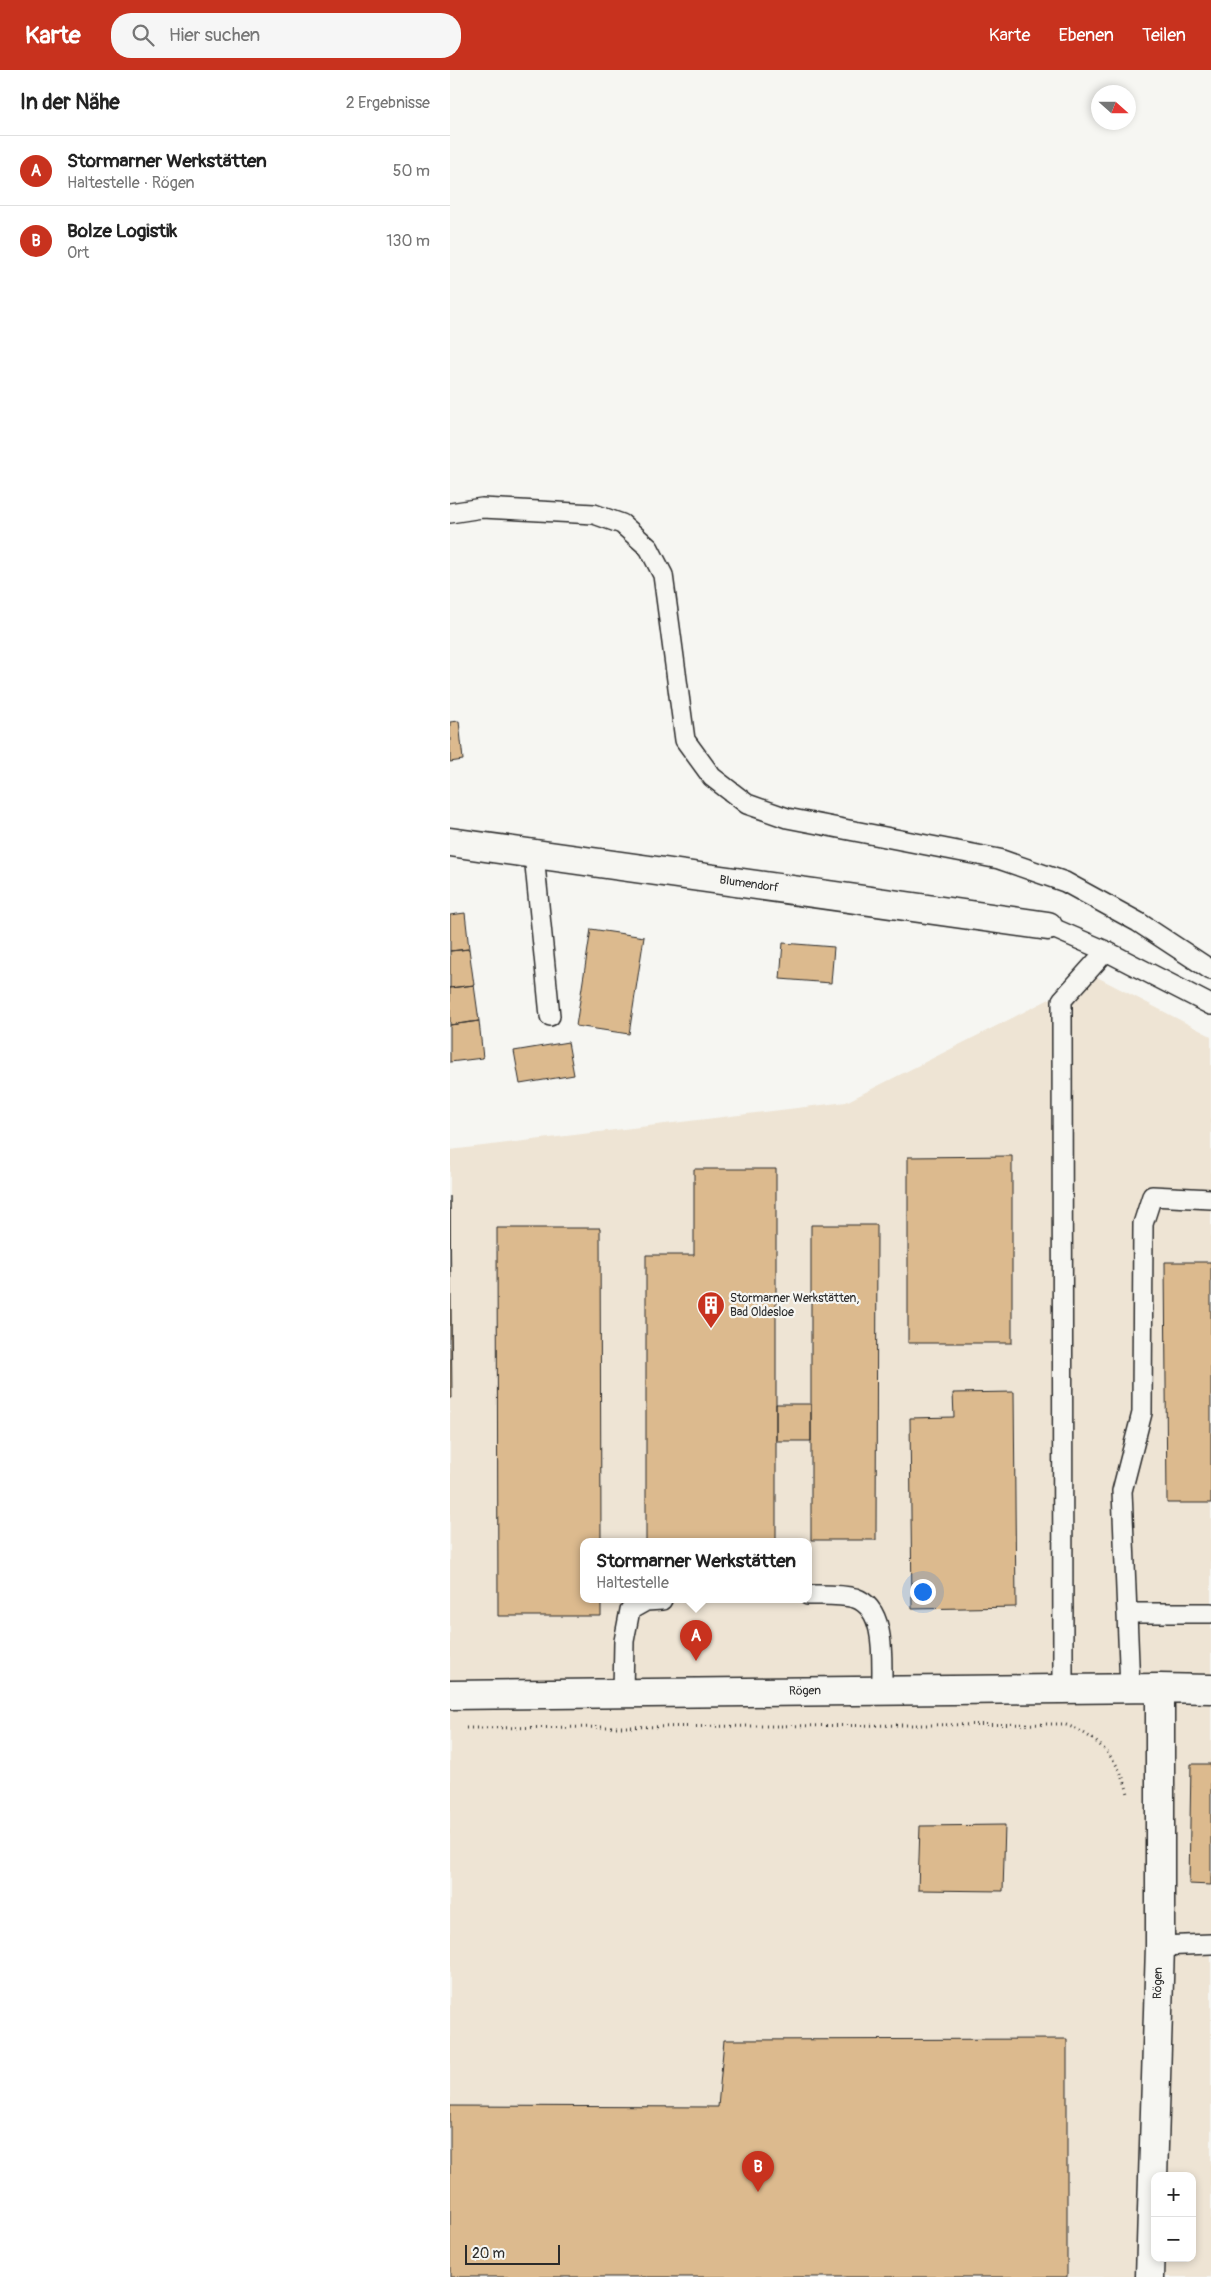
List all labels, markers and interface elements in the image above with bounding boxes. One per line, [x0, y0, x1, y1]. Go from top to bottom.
search box [111, 13, 461, 58]
text: Karte [25, 21, 81, 50]
icon: search [129, 21, 157, 49]
text: Hier suchen [169, 23, 260, 47]
text: Karte [989, 24, 1030, 47]
text: Ebenen [1058, 24, 1114, 47]
text: Teilen [1142, 24, 1186, 47]
north arrow [1091, 85, 1136, 130]
text: In der Nähe [20, 89, 120, 116]
text: 2 Ergebnisse [346, 93, 430, 113]
text: Stormarner Werkstätten [67, 149, 267, 173]
text: A [31, 161, 41, 181]
text: 50 m [393, 161, 430, 181]
text: Haltestelle · Rögen [67, 173, 195, 193]
text: Bolze Logistik [67, 219, 177, 243]
text: B [31, 231, 41, 251]
text: 130 m [386, 231, 430, 251]
text: Ort [67, 243, 89, 263]
street label: Blumendorf [718, 872, 780, 896]
building icon: Stormarner Werkstätten, Bad Oldesloe [696, 1290, 726, 1329]
place label: Stormarner Werkstätten, Bad Oldesloe [730, 1291, 859, 1320]
popup [580, 1538, 812, 1603]
text: Stormarner Werkstätten [596, 1549, 796, 1573]
text: Haltestelle [596, 1573, 669, 1593]
your location [910, 1579, 936, 1605]
pin: A [680, 1620, 712, 1661]
street label: Rögen [789, 1683, 821, 1699]
street label: Rögen [1150, 1967, 1166, 1999]
pin: B [742, 2151, 774, 2192]
map controls [1151, 2172, 1196, 2262]
button: + [1151, 2172, 1196, 2217]
button: − [1151, 2217, 1196, 2262]
scale bar [465, 2242, 560, 2265]
text: 20 m [472, 2245, 505, 2262]

